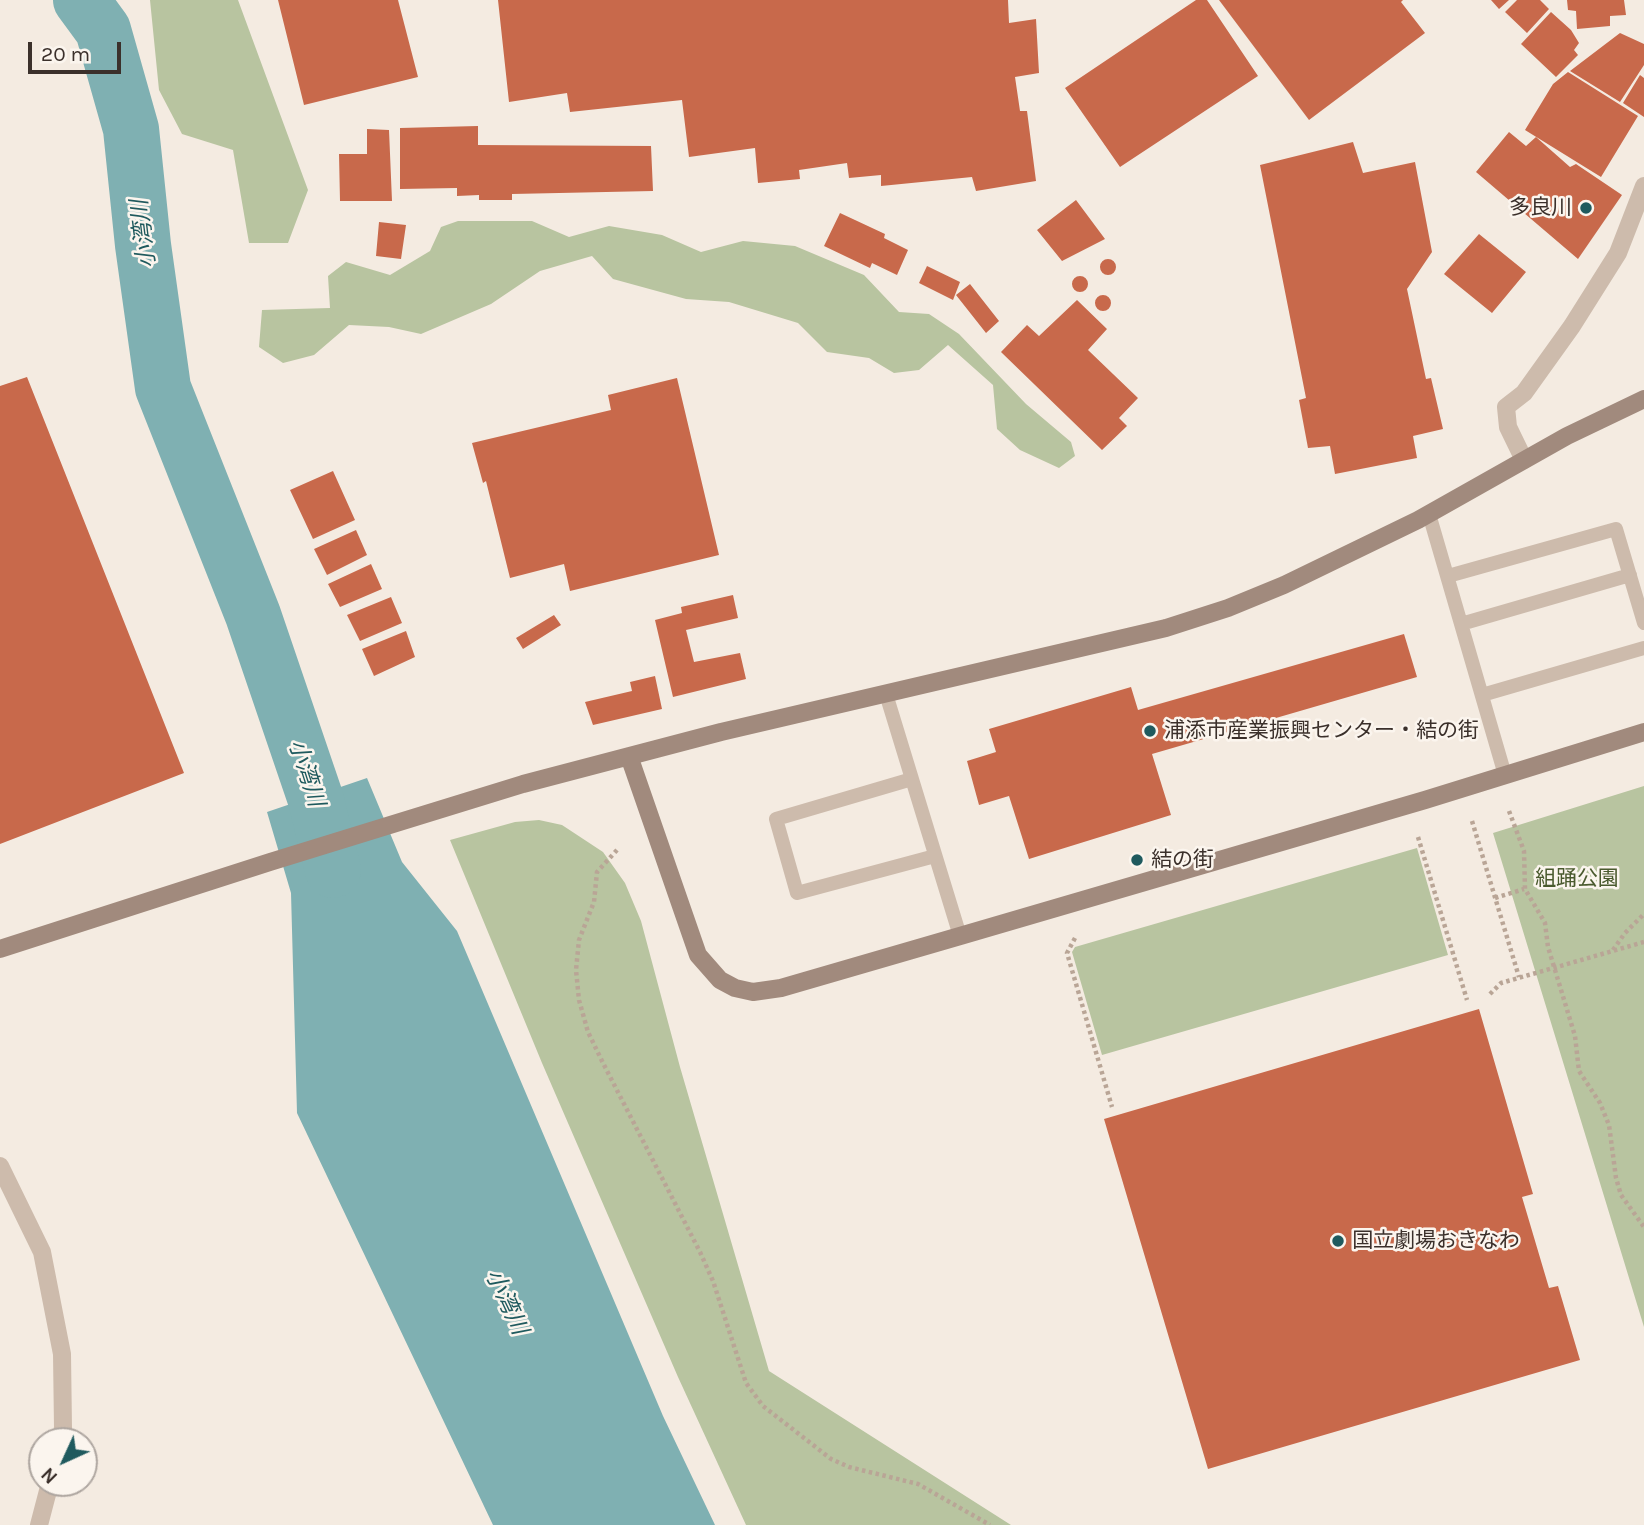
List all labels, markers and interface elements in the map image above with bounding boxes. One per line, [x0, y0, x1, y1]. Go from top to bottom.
scale bar [32, 28, 124, 72]
text: 20 m [41, 42, 90, 66]
place label: 多良川 [1509, 195, 1572, 221]
water label: 小湾川 [126, 198, 162, 270]
marker: 多良川 [1578, 200, 1594, 216]
place label: 浦添市産業振興センター・結の街 [1164, 718, 1479, 744]
marker: 浦添市産業振興センター・結の街 [1142, 723, 1158, 739]
water label: 小湾川 [282, 736, 330, 810]
place label: 結の街 [1151, 847, 1214, 873]
marker: 結の街 [1129, 852, 1145, 868]
park label: 組踊公園 [1535, 866, 1619, 892]
place label: 国立劇場おきなわ [1352, 1228, 1520, 1254]
marker: 国立劇場おきなわ [1330, 1233, 1346, 1249]
water label: 小湾川 [479, 1265, 533, 1339]
north arrow [28, 1427, 98, 1497]
text: N [37, 1463, 62, 1488]

